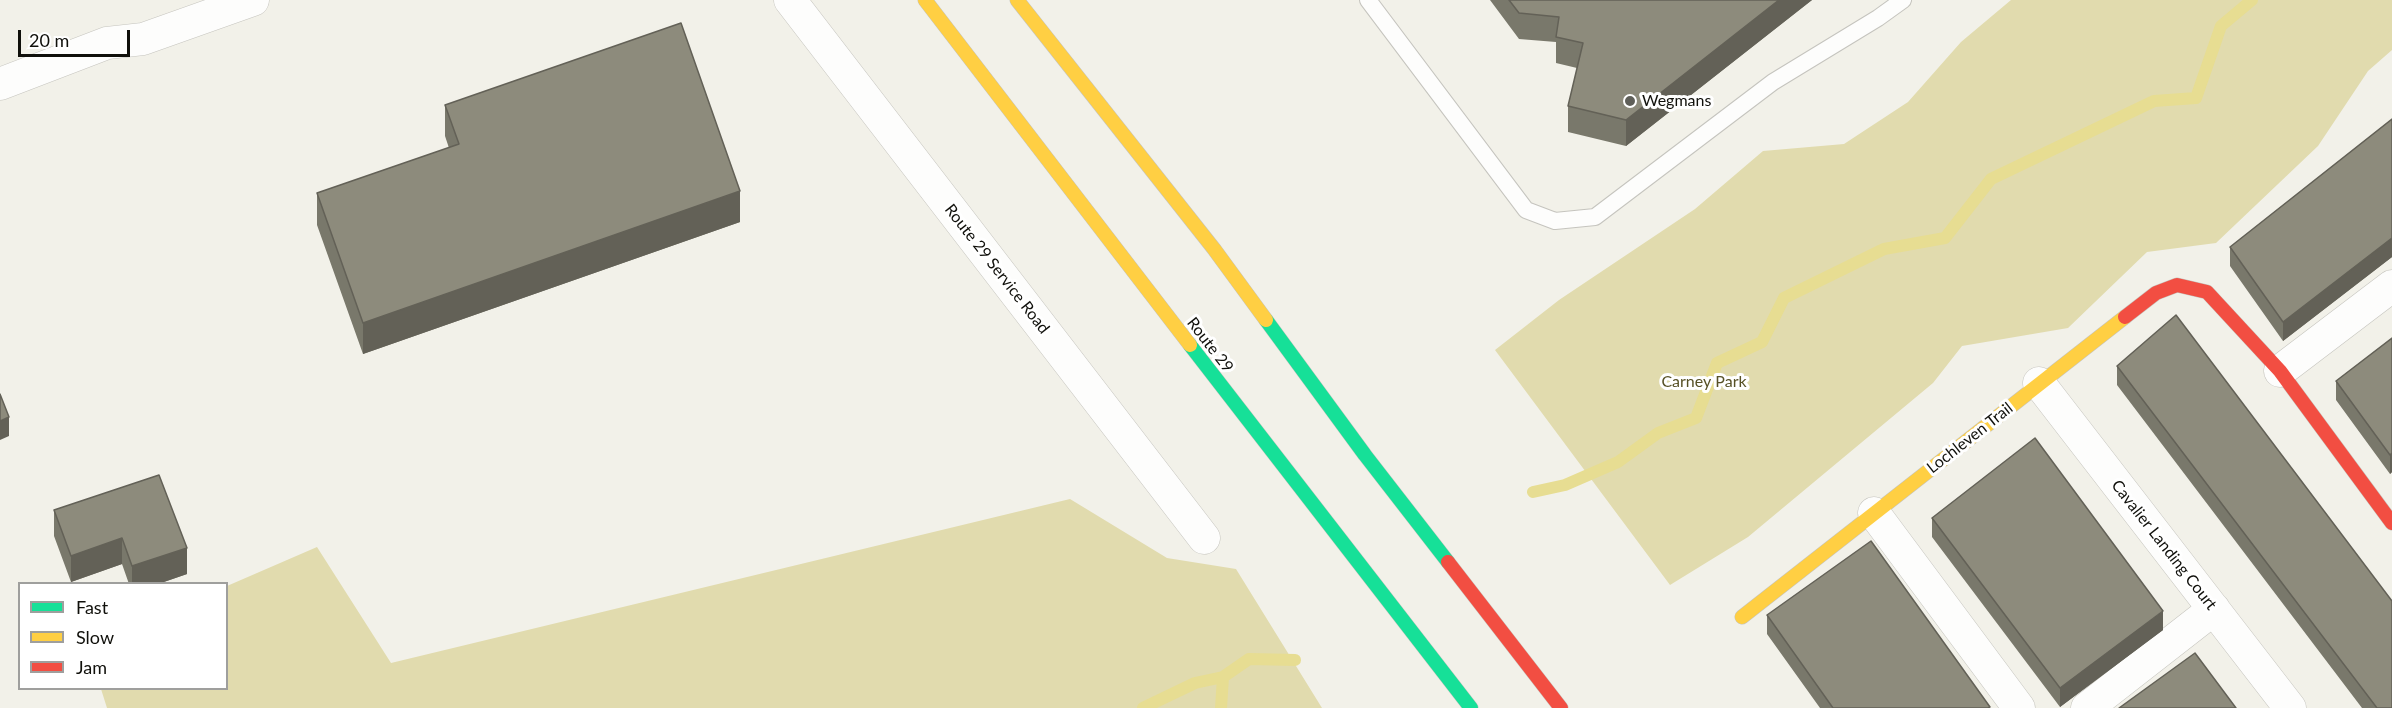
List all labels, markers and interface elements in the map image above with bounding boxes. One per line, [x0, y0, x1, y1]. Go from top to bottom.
scale bar [21, 18, 134, 56]
text: 20 m [29, 29, 69, 51]
place label: Wegmans [1642, 91, 1711, 111]
marker: Wegmans [1623, 94, 1637, 108]
street label: Route 29 Service Road [941, 200, 1053, 338]
street label: Route 29 [1183, 314, 1237, 376]
park label: Carney Park [1661, 372, 1747, 392]
street label: Lochleven Trail [1923, 398, 2017, 478]
street label: Cavalier Landing Court [2107, 476, 2221, 614]
legend [18, 582, 228, 690]
text: Fast [76, 596, 108, 618]
text: Slow [76, 626, 114, 648]
text: Jam [76, 656, 107, 678]

